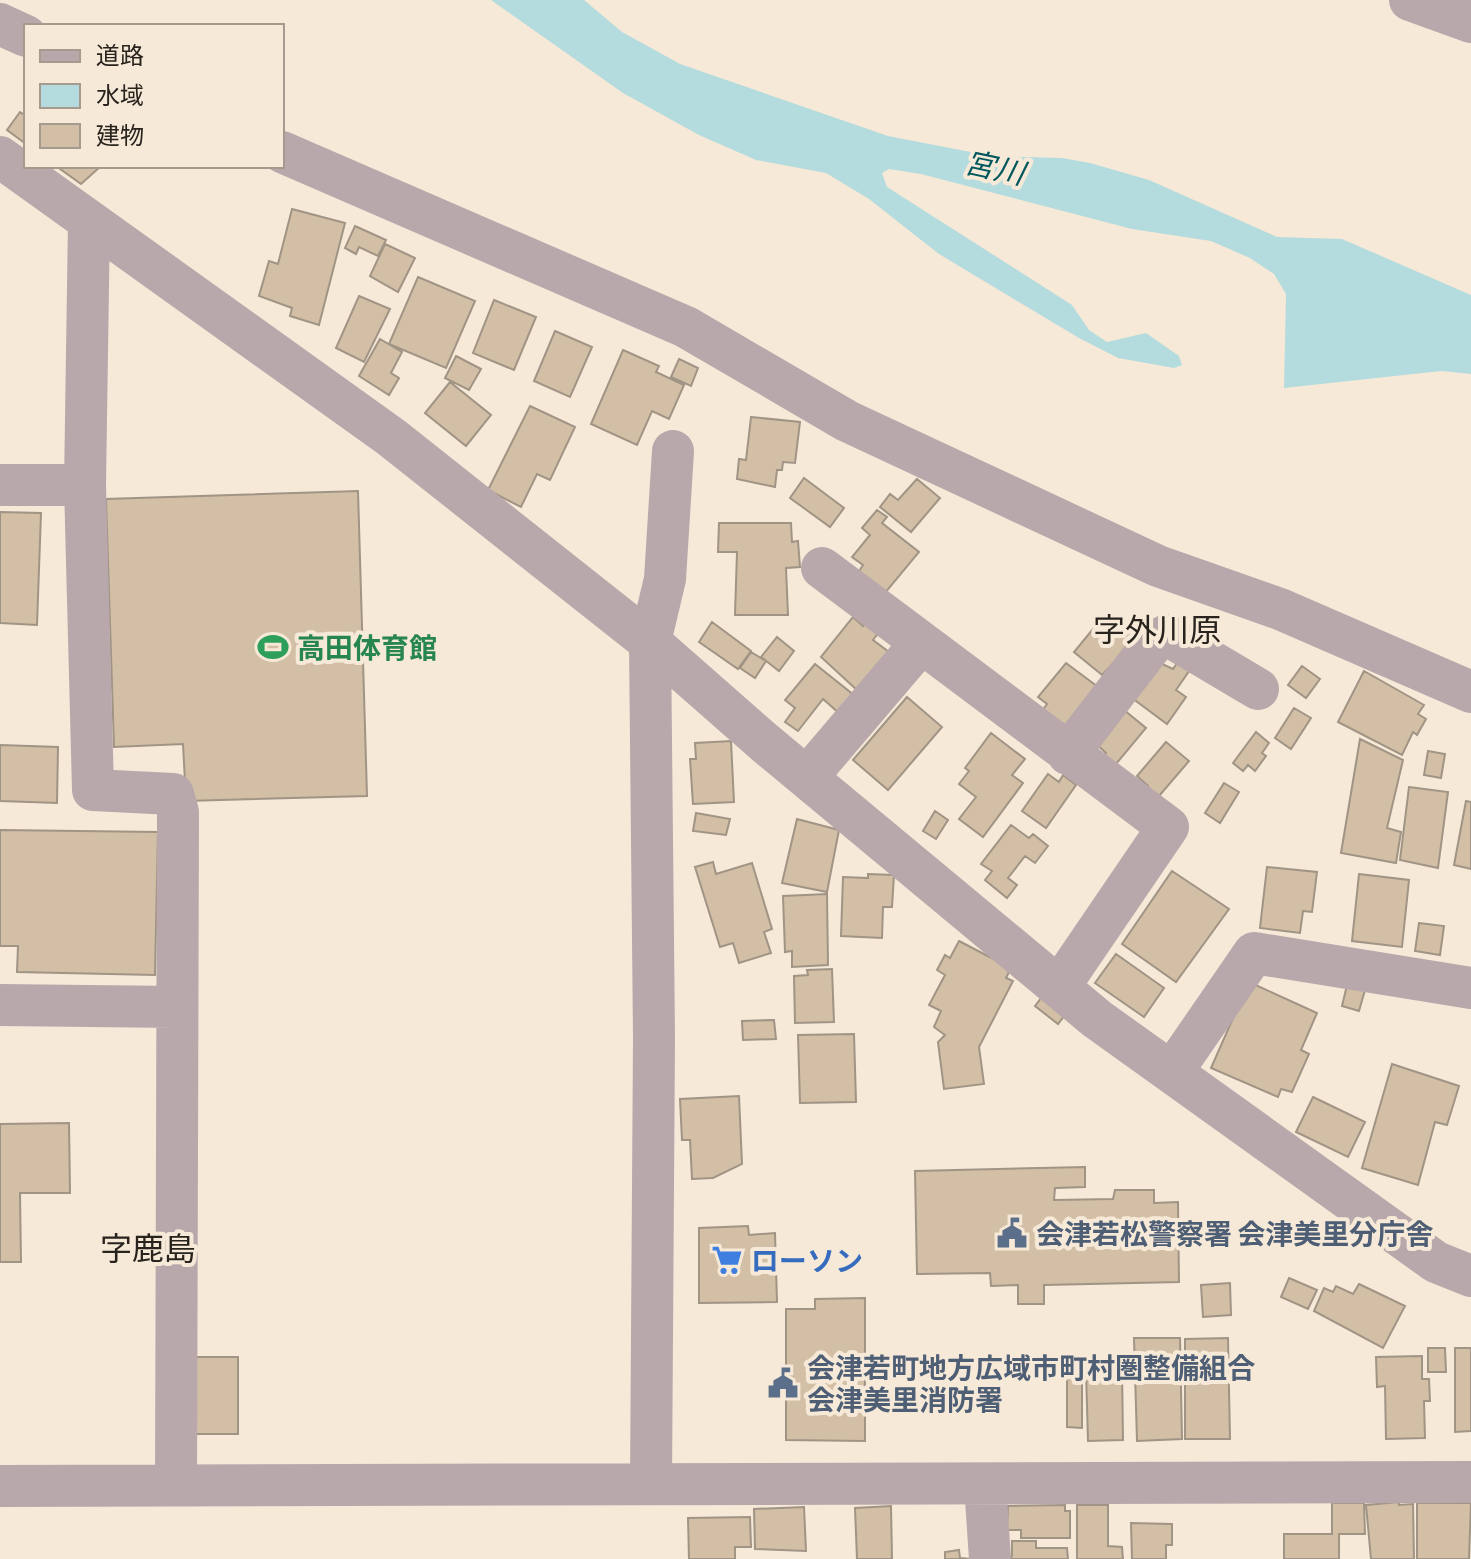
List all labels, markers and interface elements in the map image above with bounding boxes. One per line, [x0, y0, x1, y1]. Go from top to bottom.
legend [24, 24, 284, 168]
text: 道路 [96, 40, 144, 69]
text: 水域 [96, 80, 144, 109]
text: 建物 [96, 120, 144, 149]
water label: 宮川 [962, 142, 1031, 191]
district label: 字外川原 [1093, 608, 1221, 648]
sports icon: 高田体育館 [256, 630, 290, 664]
place label: 高田体育館 [297, 630, 437, 664]
public building icon: 会津若松警察署 会津美里分庁舎 [995, 1216, 1029, 1250]
place label: 会津若松警察署 会津美里分庁舎 [1036, 1216, 1433, 1250]
district label: 字鹿島 [100, 1227, 196, 1267]
supermarket icon: ローソン [710, 1243, 744, 1277]
place label: ローソン [751, 1243, 863, 1277]
place label: 会津若町地方広域市町村圏整備組合 会津美里消防署 [807, 1350, 1255, 1416]
public building icon: 会津若町地方広域市町村圏整備組合 会津美里消防署 [766, 1366, 800, 1400]

